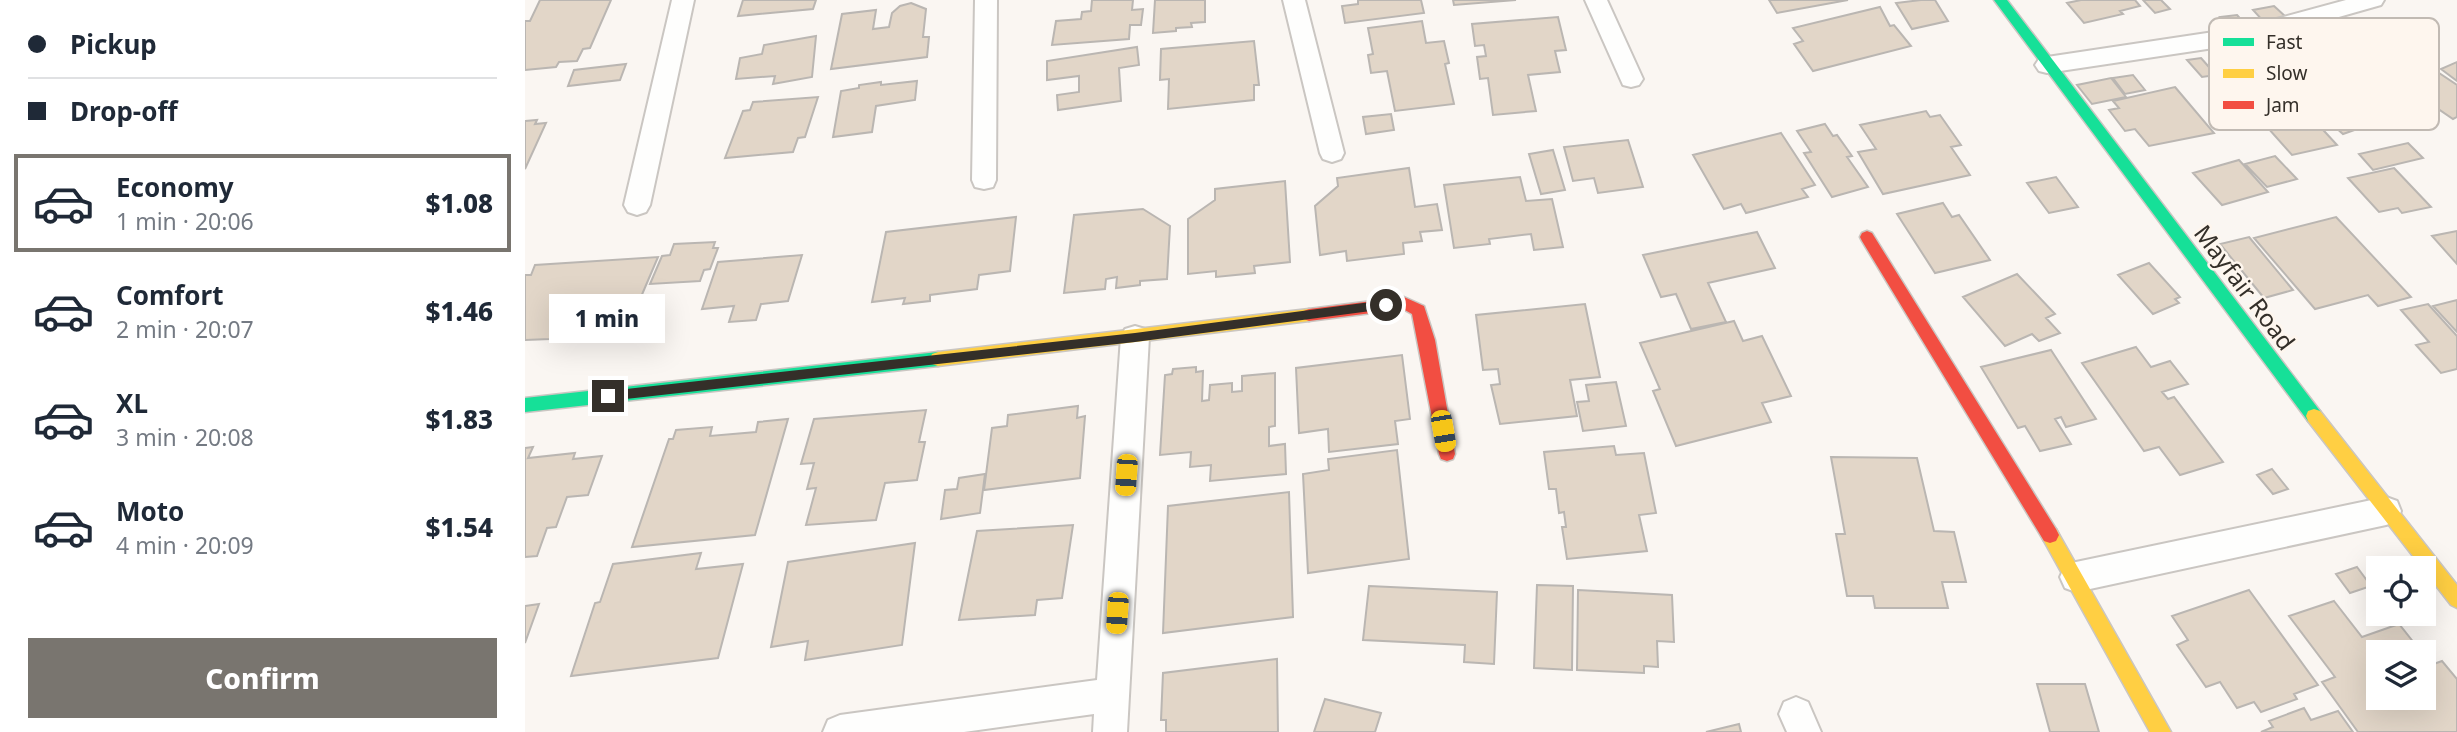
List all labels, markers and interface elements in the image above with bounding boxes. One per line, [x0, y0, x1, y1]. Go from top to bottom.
legend [2209, 18, 2439, 130]
text: Pickup [70, 26, 157, 62]
text: Fast [2266, 29, 2303, 55]
text: Slow [2266, 60, 2307, 86]
text: Jam [2264, 92, 2300, 118]
text: Drop-off [70, 93, 177, 129]
text: Economy [116, 169, 234, 205]
icon: car [32, 172, 95, 235]
text: $1.08 [426, 185, 493, 221]
text: 1 min · 20:06 [116, 205, 254, 237]
street label: Mayfair Road [2187, 218, 2303, 357]
text: Comfort [116, 277, 224, 313]
icon: car [32, 280, 95, 343]
route start [1370, 289, 1402, 321]
text: $1.46 [426, 293, 493, 329]
callout: 1 min [550, 294, 666, 344]
text: 1 min [575, 302, 639, 334]
text: 2 min · 20:07 [116, 313, 254, 345]
route end [592, 380, 624, 412]
text: XL [116, 385, 148, 421]
icon: car [32, 388, 95, 451]
text: $1.83 [426, 401, 493, 437]
car [1430, 408, 1457, 454]
text: 3 min · 20:08 [116, 421, 254, 453]
car [1115, 453, 1138, 497]
text: Moto [116, 493, 184, 529]
icon: car [32, 496, 95, 559]
text: $1.54 [426, 509, 493, 545]
text: 4 min · 20:09 [116, 529, 254, 561]
map controls [2366, 556, 2436, 710]
button: locate [2366, 556, 2436, 626]
car [1106, 591, 1129, 635]
button: Confirm [28, 638, 497, 718]
button: layers [2366, 640, 2436, 710]

